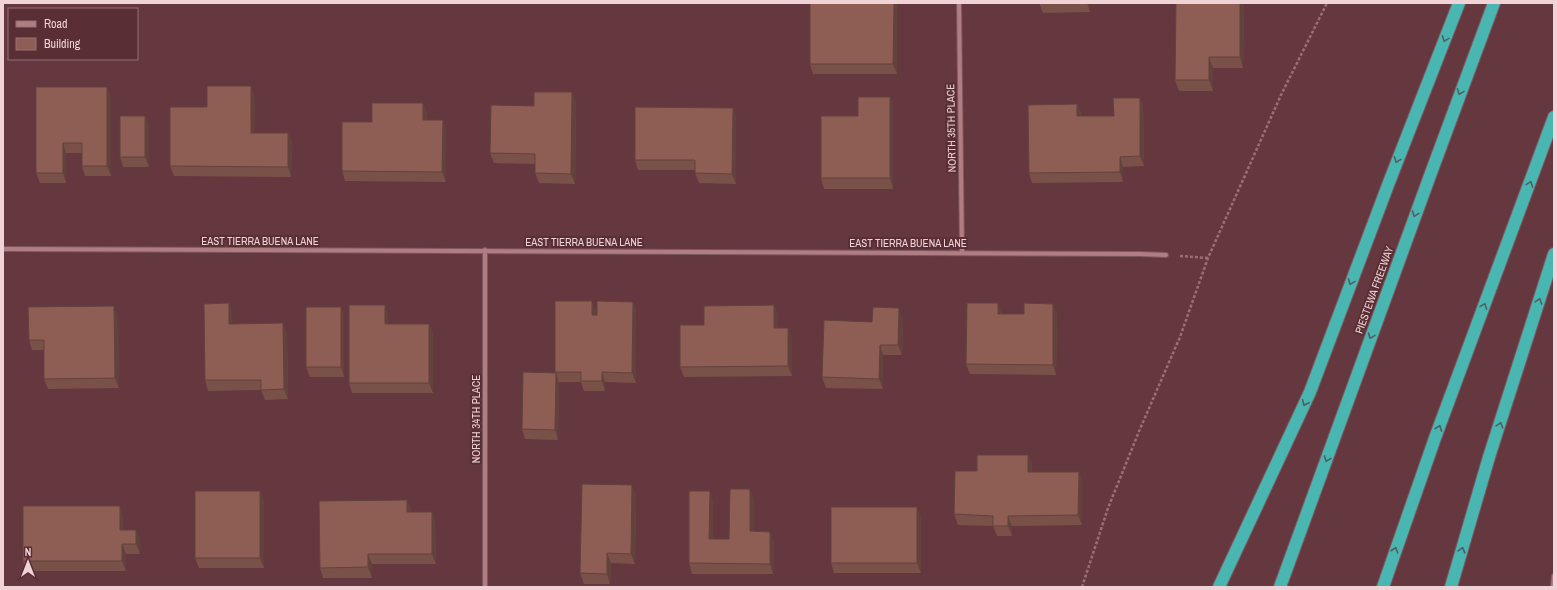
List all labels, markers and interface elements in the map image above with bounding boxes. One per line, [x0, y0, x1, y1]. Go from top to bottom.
legend [8, 8, 138, 60]
text: Road [44, 16, 68, 32]
text: Building [44, 36, 81, 52]
one-way arrow [1441, 36, 1449, 43]
street label: NORTH 35TH PLACE [943, 84, 959, 172]
one-way arrow [1457, 88, 1465, 95]
one-way arrow [1394, 157, 1402, 164]
one-way arrow [1525, 181, 1533, 188]
one-way arrow [1411, 210, 1419, 217]
street label: EAST TIERRA BUENA LANE [201, 234, 319, 248]
street label: EAST TIERRA BUENA LANE [525, 235, 643, 249]
street label: EAST TIERRA BUENA LANE [849, 236, 967, 250]
street label: PIESTEWA FREEWAY [1352, 244, 1396, 336]
one-way arrow [1348, 278, 1356, 285]
one-way arrow [1534, 298, 1543, 305]
one-way arrow [1480, 302, 1488, 309]
one-way arrow [1368, 333, 1376, 340]
street label: NORTH 34TH PLACE [469, 375, 483, 463]
one-way arrow [1302, 399, 1310, 407]
one-way arrow [1495, 422, 1503, 429]
one-way arrow [1434, 424, 1442, 431]
one-way arrow [1324, 455, 1332, 462]
north arrow [8, 542, 48, 582]
text: N [25, 545, 31, 559]
one-way arrow [1457, 546, 1466, 553]
one-way arrow [1391, 547, 1399, 554]

